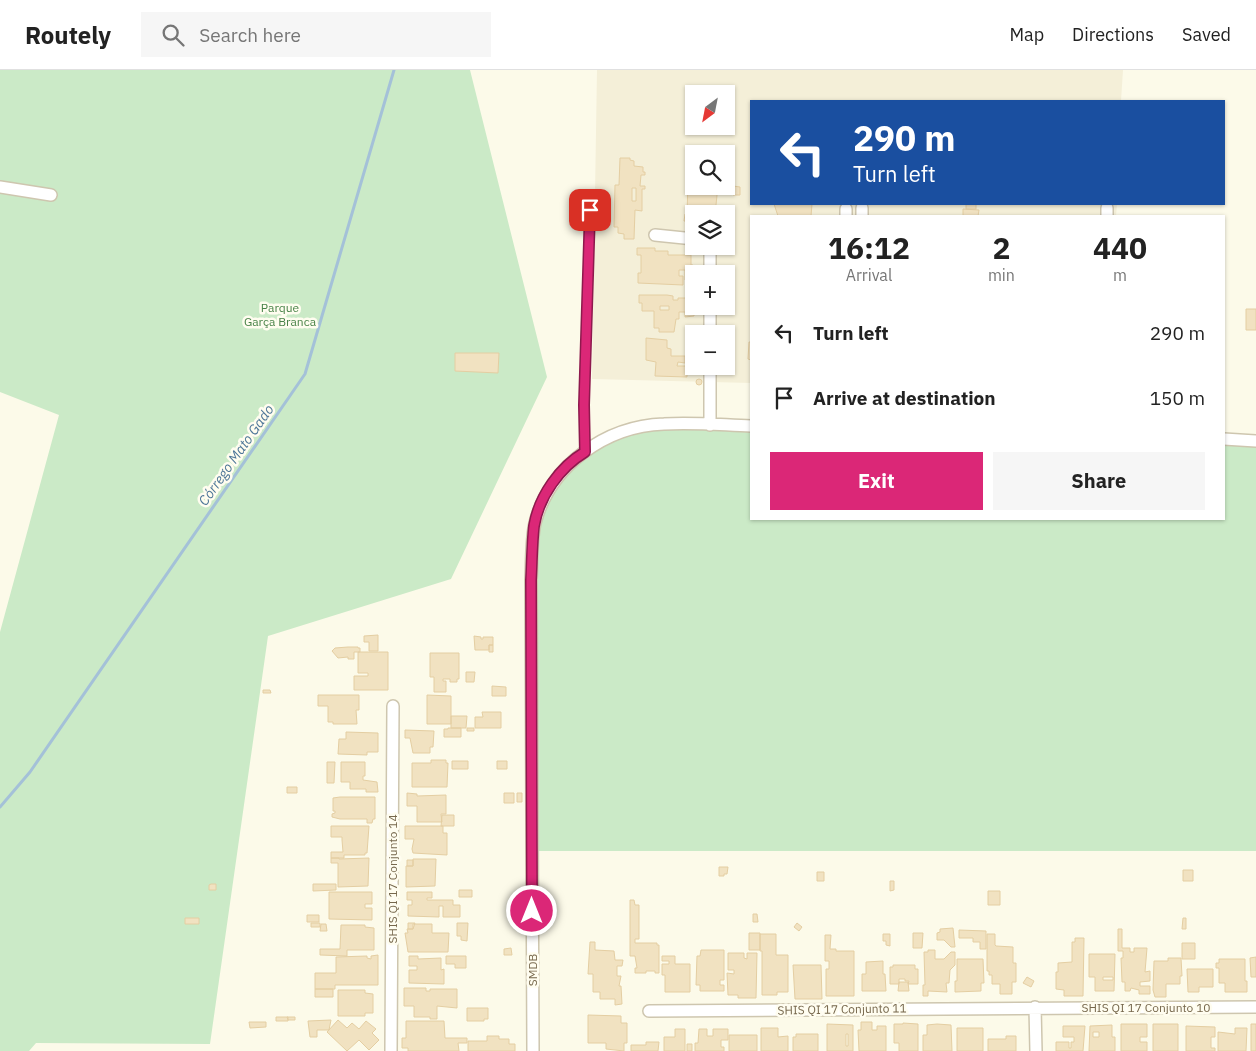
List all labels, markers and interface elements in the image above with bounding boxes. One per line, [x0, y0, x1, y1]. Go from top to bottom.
search box [141, 12, 491, 57]
text: Routely [25, 19, 111, 51]
icon: search [159, 21, 187, 49]
text: Search here [199, 23, 301, 47]
text: Map [1009, 23, 1044, 46]
text: Directions [1072, 23, 1154, 46]
text: Saved [1182, 23, 1231, 46]
north arrow [685, 85, 735, 135]
map controls [685, 85, 735, 375]
text: 290 m [853, 115, 956, 161]
icon: left [770, 120, 835, 185]
button: search [685, 145, 735, 195]
text: Turn left [853, 159, 936, 188]
pin [569, 189, 611, 231]
icon: arrive [576, 196, 604, 224]
button: layers [685, 205, 735, 255]
text: 16:12 [828, 228, 910, 267]
text: 2 [992, 228, 1010, 267]
text: 440 [1093, 228, 1147, 267]
button: + [685, 265, 735, 315]
text: Arrival [846, 265, 892, 285]
text: min [988, 265, 1015, 285]
text: m [1113, 265, 1127, 285]
park label: Parque Garça Branca [244, 300, 317, 329]
icon: left [770, 319, 798, 347]
text: Turn left [813, 321, 889, 345]
text: 290 m [1150, 321, 1205, 345]
button: − [685, 325, 735, 375]
icon: arrive [770, 384, 798, 412]
text: Arrive at destination [813, 386, 996, 410]
text: 150 m [1150, 386, 1205, 410]
water label: Córrego Mato Gado [194, 401, 278, 509]
button: Exit [770, 452, 983, 510]
button: Share [993, 452, 1205, 510]
street label: SHIS QI 17 Conjunto 14 [385, 814, 400, 944]
position arrow [505, 884, 557, 936]
street label: SMDB [525, 954, 540, 986]
street label: SHIS QI 17 Conjunto 11 [777, 1000, 907, 1018]
street label: SHIS QI 17 Conjunto 10 [1081, 1000, 1211, 1015]

